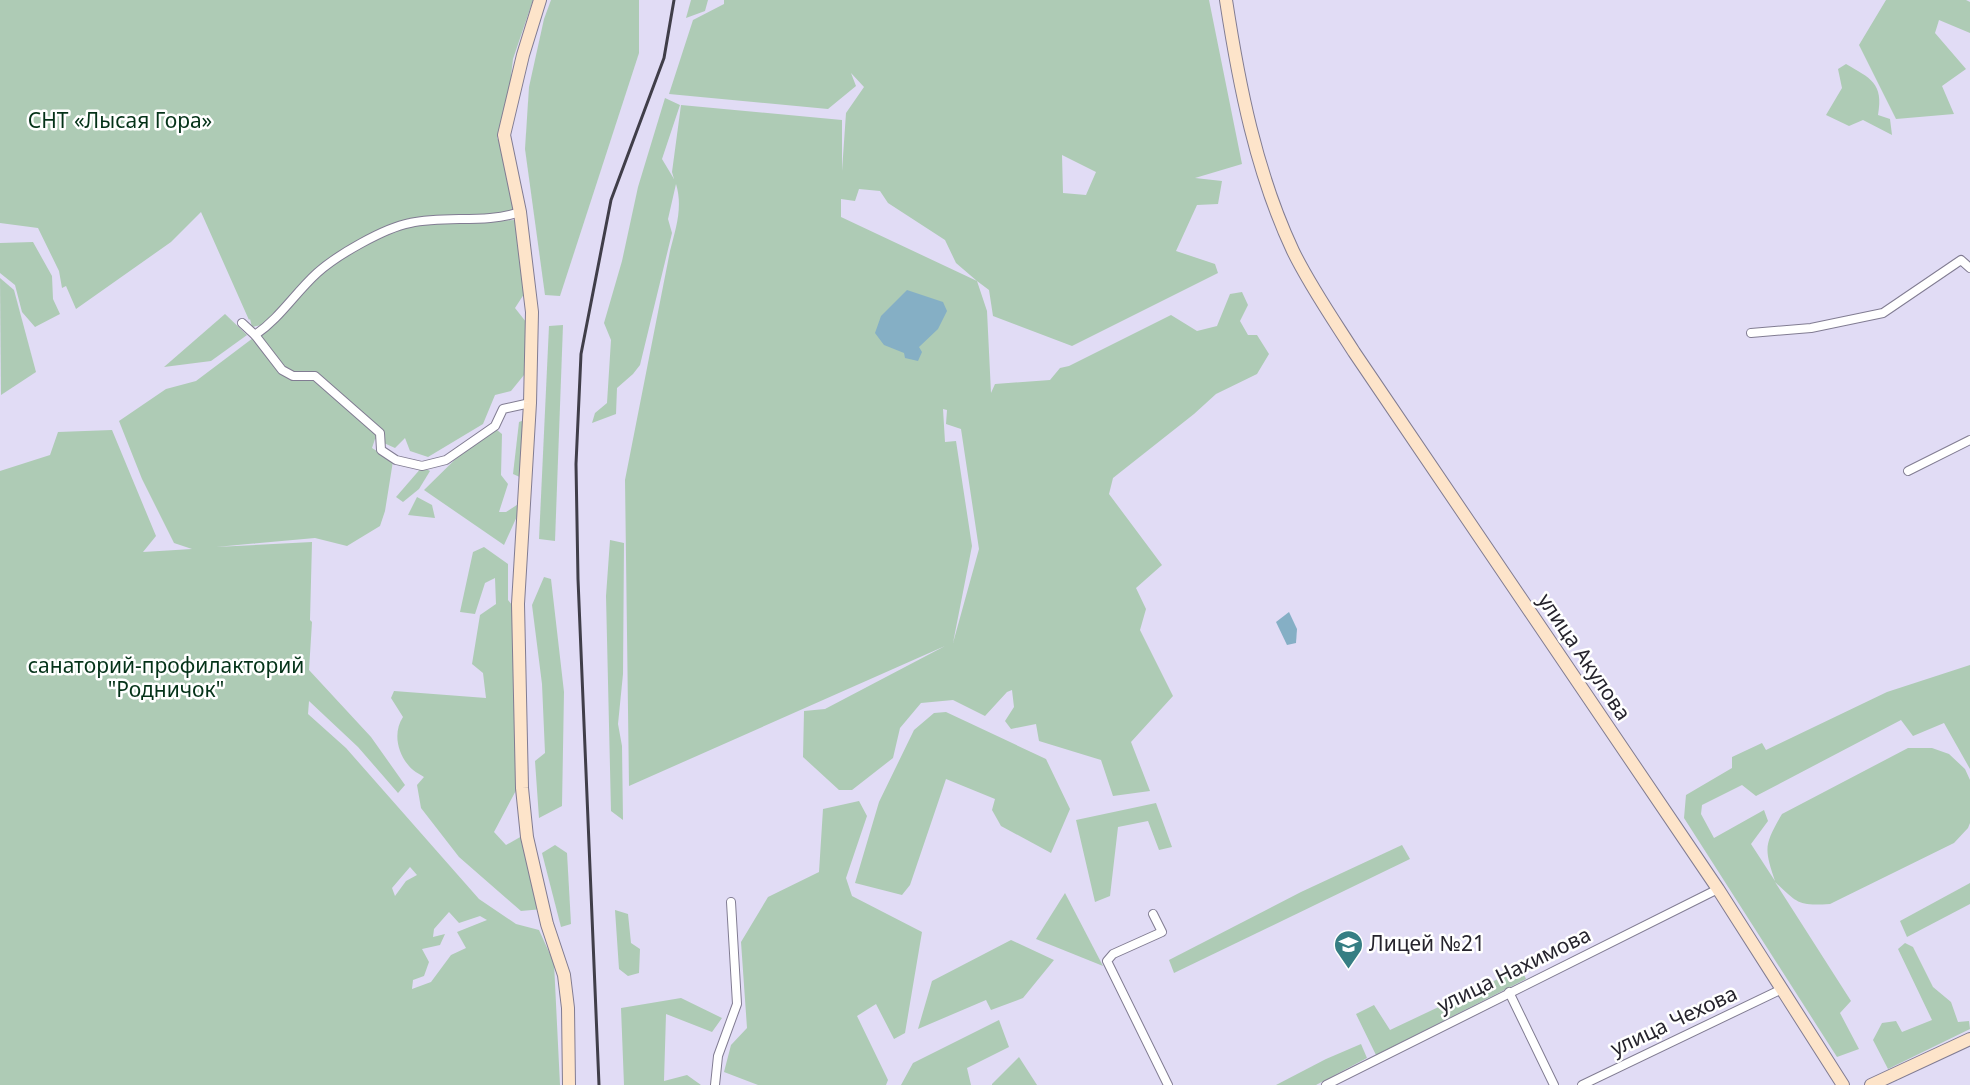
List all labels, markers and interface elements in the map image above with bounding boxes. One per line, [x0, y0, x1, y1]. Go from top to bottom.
park label: СНТ «Лысая Гора» [28, 106, 212, 134]
street label: улица Акулова [1532, 587, 1638, 725]
park label: санаторий-профилакторий "Родничок" [28, 651, 304, 703]
street label: улица Нахимова [1432, 920, 1595, 1018]
school or university icon: Лицей №21 [1332, 928, 1364, 970]
place label: Лицей №21 [1369, 929, 1485, 957]
street label: улица Чехова [1606, 979, 1741, 1062]

